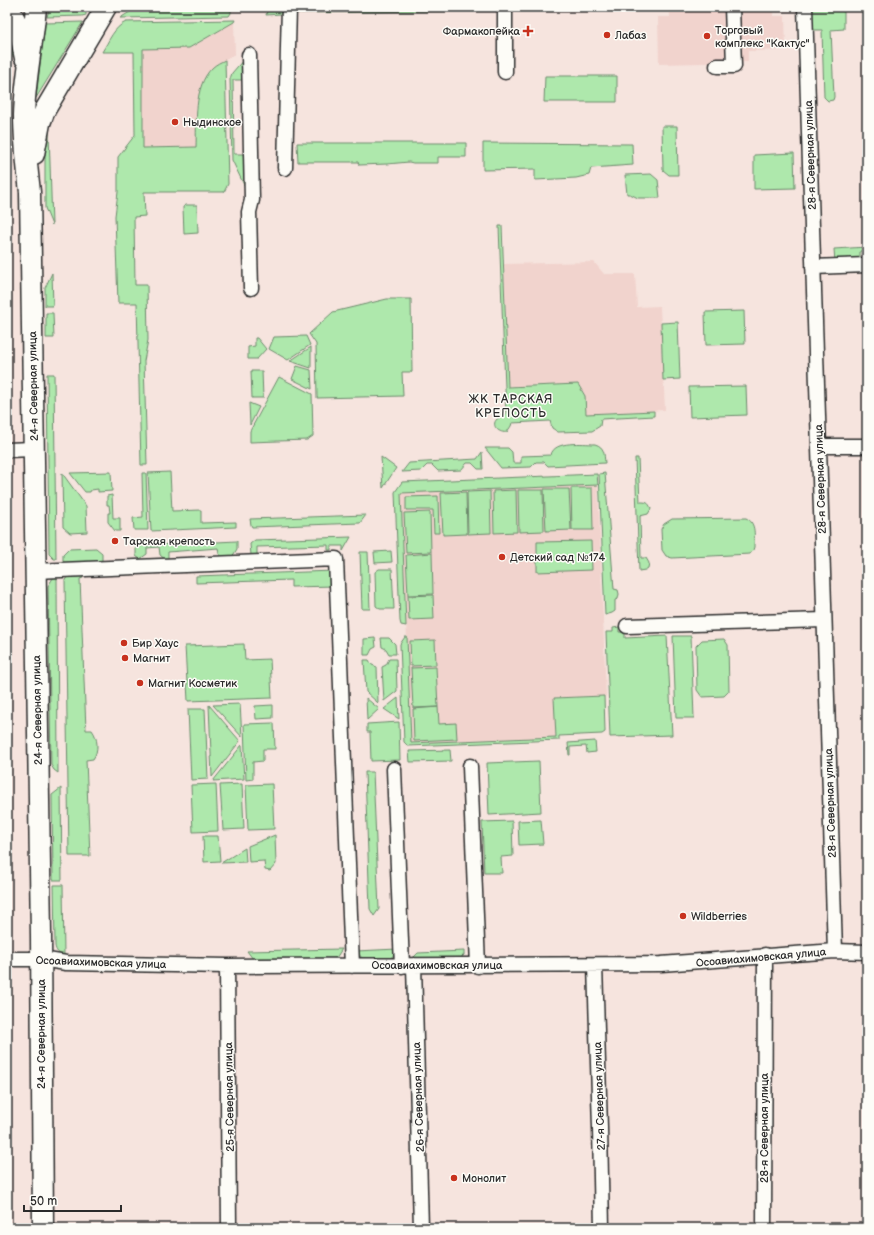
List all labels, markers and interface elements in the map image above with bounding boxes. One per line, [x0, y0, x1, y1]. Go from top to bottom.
place label: Торговый комплекс "Кактус" [715, 24, 810, 50]
place label: Фармакопейка [443, 25, 520, 38]
marker: Фармакопейка [523, 26, 533, 36]
place label: Лабаз [614, 29, 646, 42]
marker: Лабаз [602, 30, 612, 40]
marker: Торговый комплекс "Кактус" [702, 31, 712, 41]
street label: 28-я Северная улица [802, 99, 819, 210]
place label: Ныдинское [183, 116, 241, 129]
marker: Ныдинское [170, 117, 180, 127]
street label: 24-я Северная улица [26, 330, 41, 441]
district label: ЖК ТАРСКАЯ КРЕПОСТЬ [469, 392, 553, 421]
street label: 28-я Северная улица [812, 423, 829, 534]
place label: Тарская крепость [123, 535, 216, 548]
marker: Тарская крепость [110, 536, 120, 546]
place label: Детский сад №174 [510, 551, 605, 564]
marker: Детский сад №174 [497, 552, 507, 562]
place label: Бир Хаус [132, 637, 179, 650]
marker: Бир Хаус [119, 638, 129, 648]
place label: Магнит [133, 652, 170, 665]
marker: Магнит [120, 653, 130, 663]
street label: 24-я Северная улица [30, 654, 45, 765]
place label: Магнит Косметик [148, 677, 237, 690]
marker: Магнит Косметик [135, 678, 145, 688]
street label: 28-я Северная улица [822, 747, 839, 858]
place label: Wildberries [691, 910, 748, 923]
marker: Wildberries [678, 911, 688, 921]
street label: Осоавиахимовская улица [695, 945, 827, 970]
street label: Осоавиахимовская улица [35, 954, 167, 971]
street label: Осоавиахимовская улица [372, 959, 503, 972]
street label: 24-я Северная улица [35, 978, 48, 1089]
street label: 25-я Северная улица [222, 1041, 237, 1152]
street label: 26-я Северная улица [410, 1041, 427, 1152]
street label: 27-я Северная улица [591, 1041, 608, 1151]
street label: 28-я Северная улица [758, 1073, 771, 1183]
place label: Монолит [462, 1172, 506, 1185]
marker: Монолит [449, 1173, 459, 1183]
scale bar [24, 1187, 121, 1213]
text: 50 m [30, 1194, 57, 1209]

